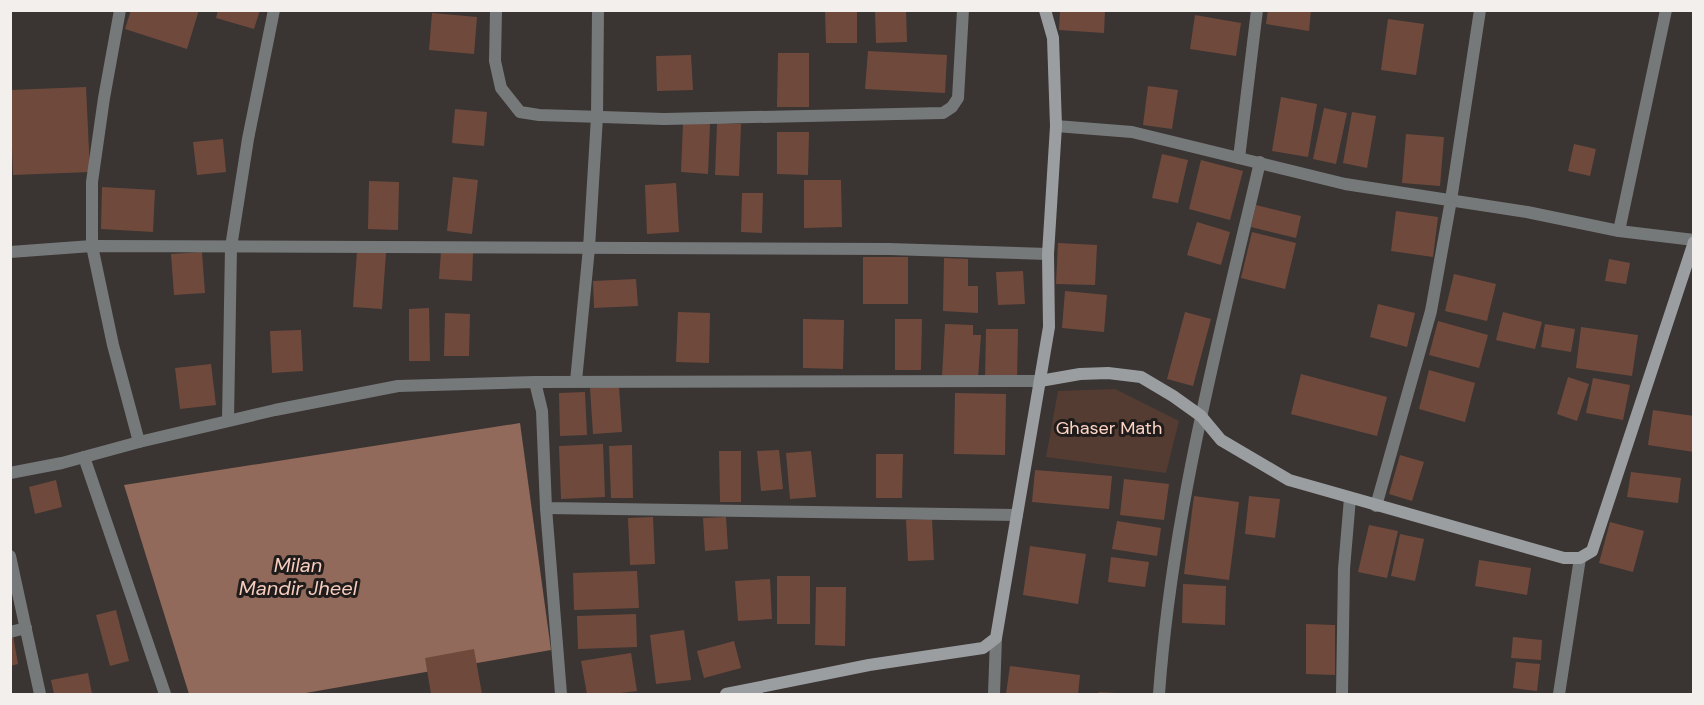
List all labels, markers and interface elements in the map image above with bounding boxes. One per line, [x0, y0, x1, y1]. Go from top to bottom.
park label: Ghaser Math [1056, 416, 1162, 440]
water label: Milan Mandir Jheel [239, 552, 358, 601]

